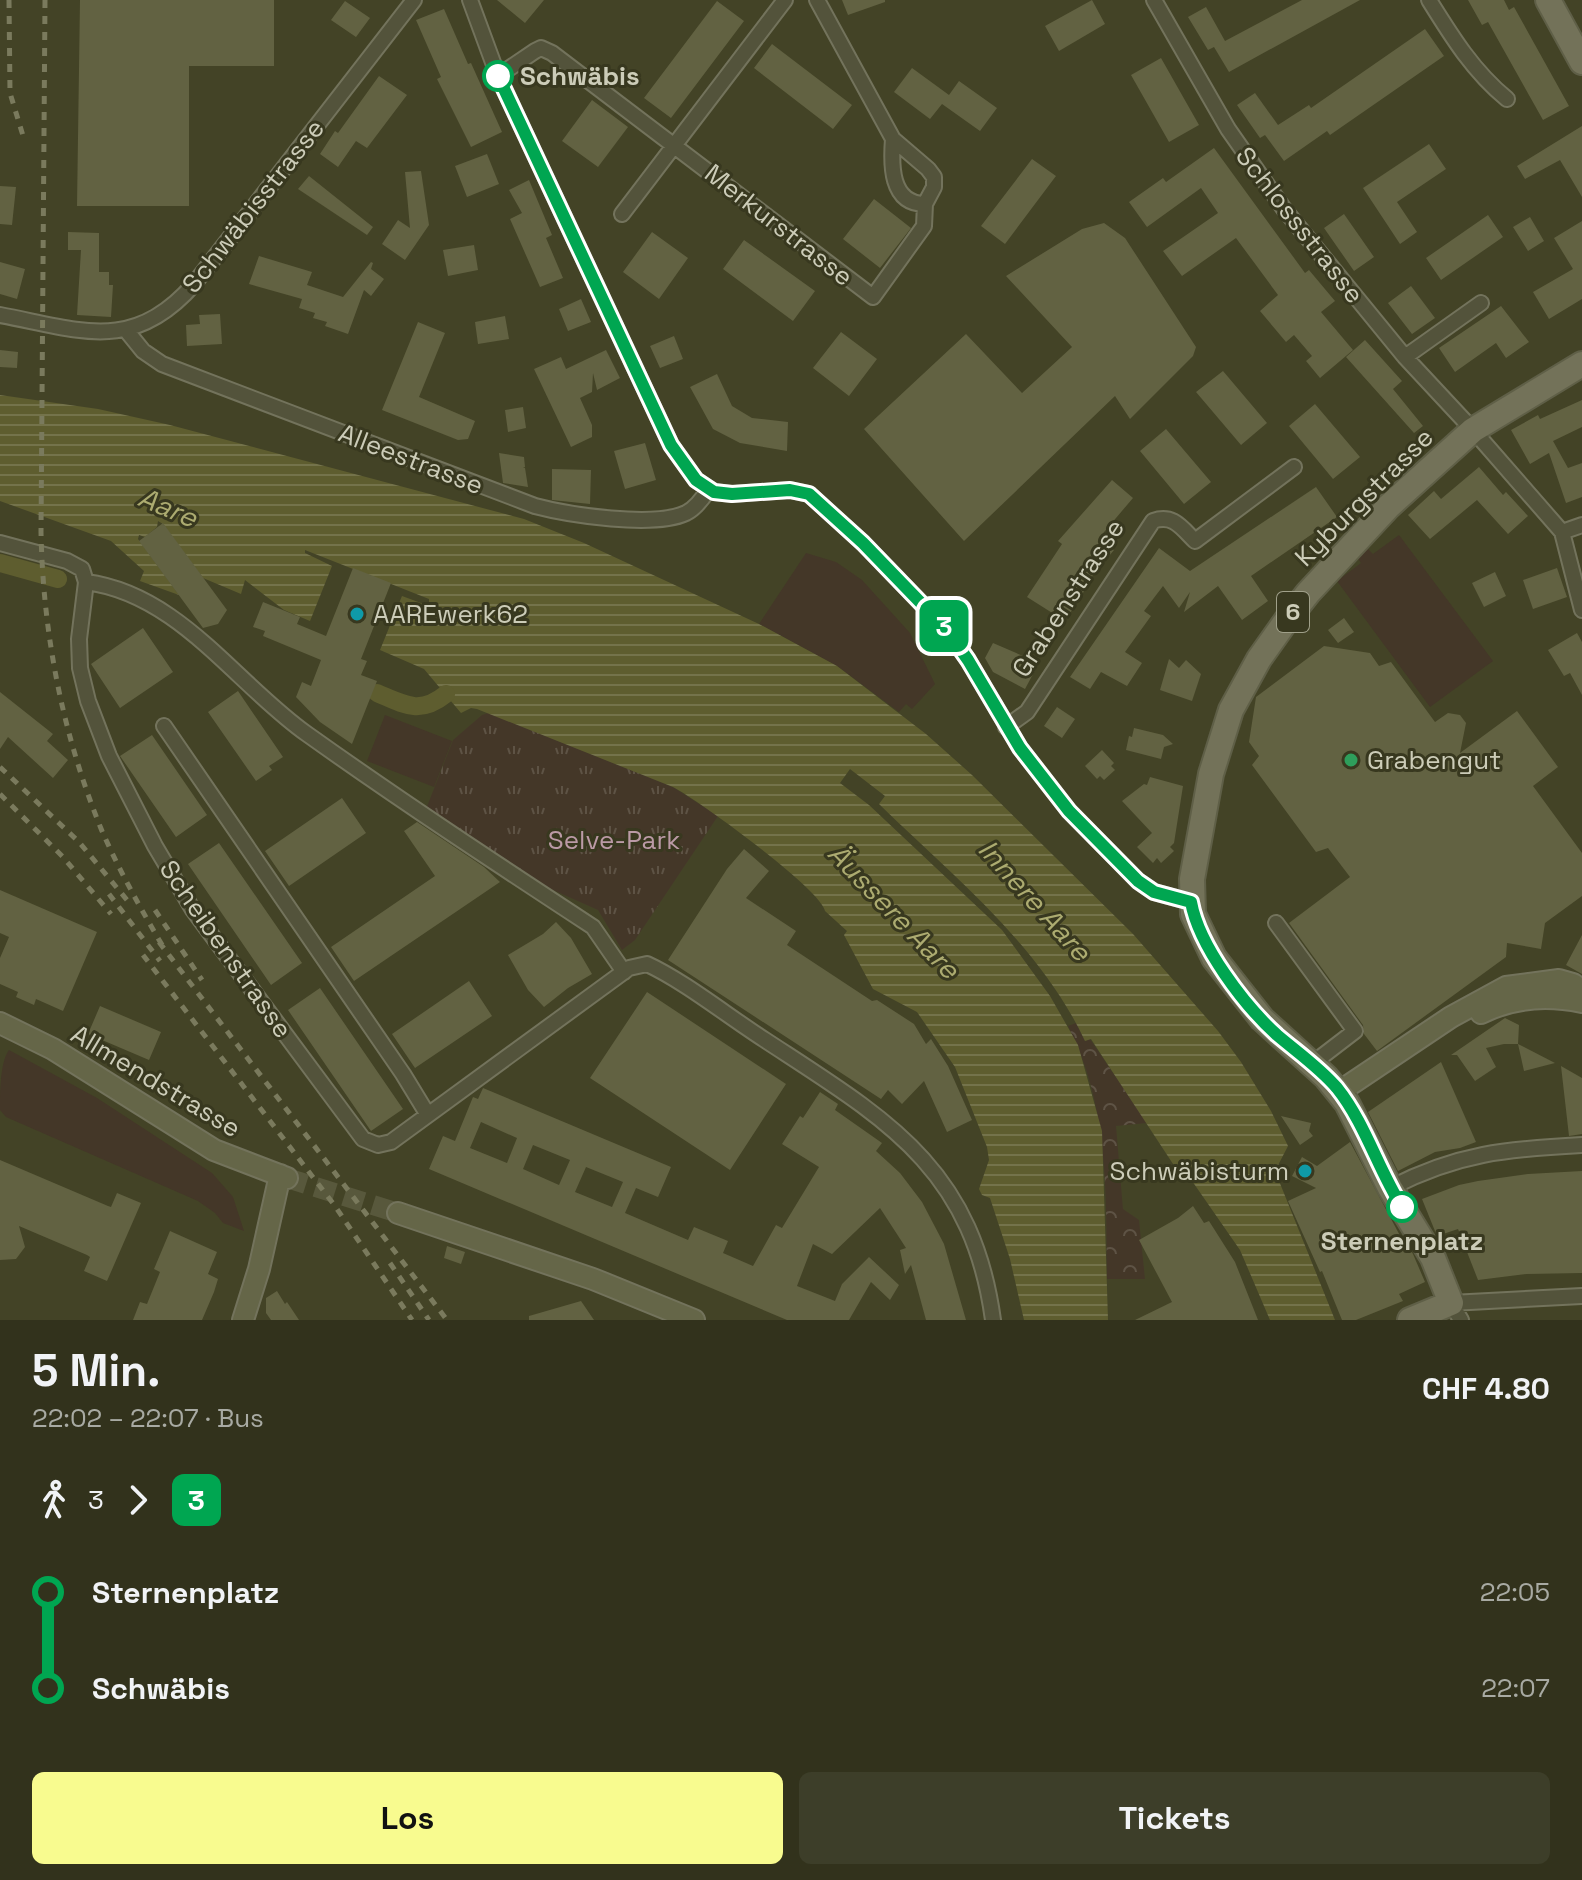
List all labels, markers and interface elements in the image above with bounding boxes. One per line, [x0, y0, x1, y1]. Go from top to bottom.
place label: Schwäbis [520, 59, 640, 93]
marker: Schwäbis [483, 61, 513, 91]
street label: Schwäbisstrasse [174, 112, 332, 300]
street label: Schlossstrasse [1228, 140, 1372, 310]
street label: Merkurstrasse [698, 156, 860, 294]
street label: Alleestrasse [334, 416, 488, 502]
street label: Kyburgstrasse [1287, 420, 1441, 574]
water label: Aare [133, 479, 204, 536]
street label: Grabenstrasse [1004, 512, 1132, 684]
road number: 6 [1277, 592, 1309, 632]
place label: AAREwerk62 [373, 597, 528, 631]
line badge: 3 [918, 600, 970, 652]
marker: AAREwerk62 [348, 605, 366, 623]
text: 3 [935, 608, 953, 644]
place label: Grabengut [1367, 743, 1501, 777]
marker: Grabengut [1342, 751, 1360, 769]
park label: Selve-Park [548, 823, 680, 857]
water label: Innere Aare [971, 832, 1100, 969]
water label: Äussere Aare [820, 836, 969, 987]
street label: Scheibenstrasse [152, 853, 300, 1045]
street label: Allmendstrasse [65, 1017, 247, 1145]
place label: Schwäbisturm [1110, 1154, 1289, 1188]
marker: Schwäbisturm [1296, 1162, 1314, 1180]
marker: Sternenplatz [1387, 1192, 1417, 1222]
place label: Sternenplatz [1321, 1224, 1483, 1258]
text: 5 Min. [32, 1343, 160, 1399]
text: CHF 4.80 [1422, 1369, 1550, 1408]
text: 22:02 – 22:07 · Bus [32, 1401, 264, 1435]
icon: walk [32, 1478, 76, 1522]
icon: forward [116, 1478, 160, 1522]
text: 3 [188, 1482, 205, 1518]
text: 3 [88, 1483, 104, 1517]
text: Sternenplatz [92, 1573, 279, 1612]
text: 22:05 [1480, 1575, 1550, 1609]
text: Schwäbis [92, 1669, 230, 1708]
text: 22:07 [1481, 1671, 1550, 1705]
button: Los [32, 1772, 783, 1864]
button: Tickets [799, 1772, 1550, 1864]

